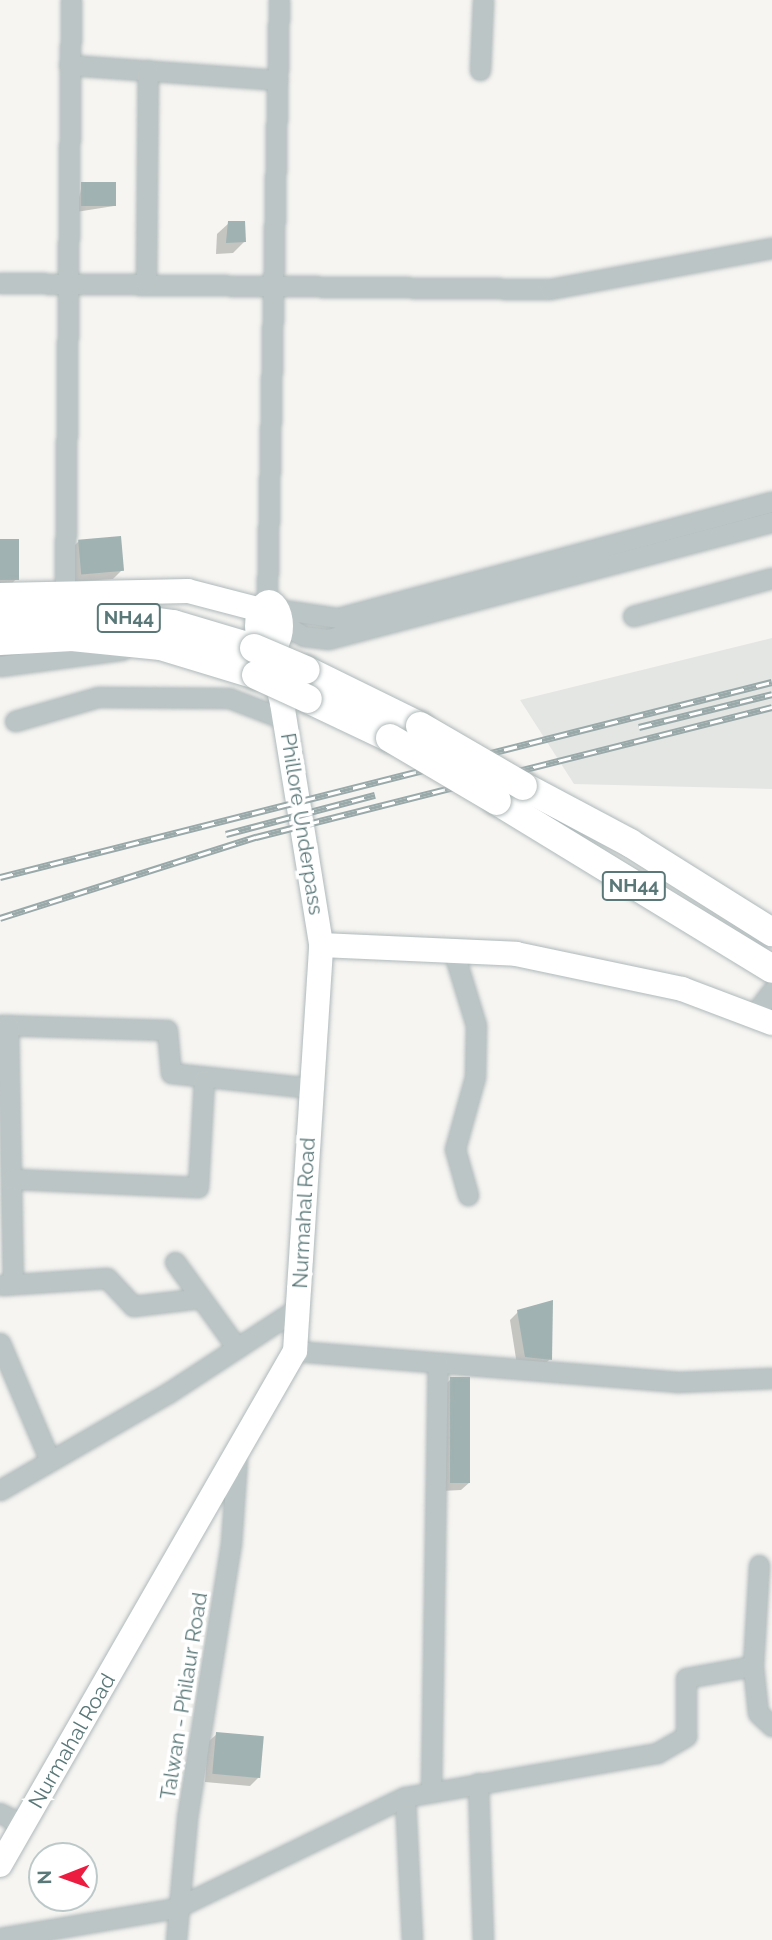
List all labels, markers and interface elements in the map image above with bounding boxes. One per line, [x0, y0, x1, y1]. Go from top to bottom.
road number: NH44 [96, 603, 162, 634]
street label: Phillore Underpass [275, 731, 329, 917]
road number: NH44 [601, 870, 667, 902]
street label: Nurmahal Road [287, 1136, 321, 1290]
street label: Talwan - Philaur Road [155, 1590, 213, 1802]
street label: Nurmahal Road [23, 1669, 121, 1813]
north arrow [28, 1842, 98, 1912]
text: N [33, 1870, 55, 1885]

